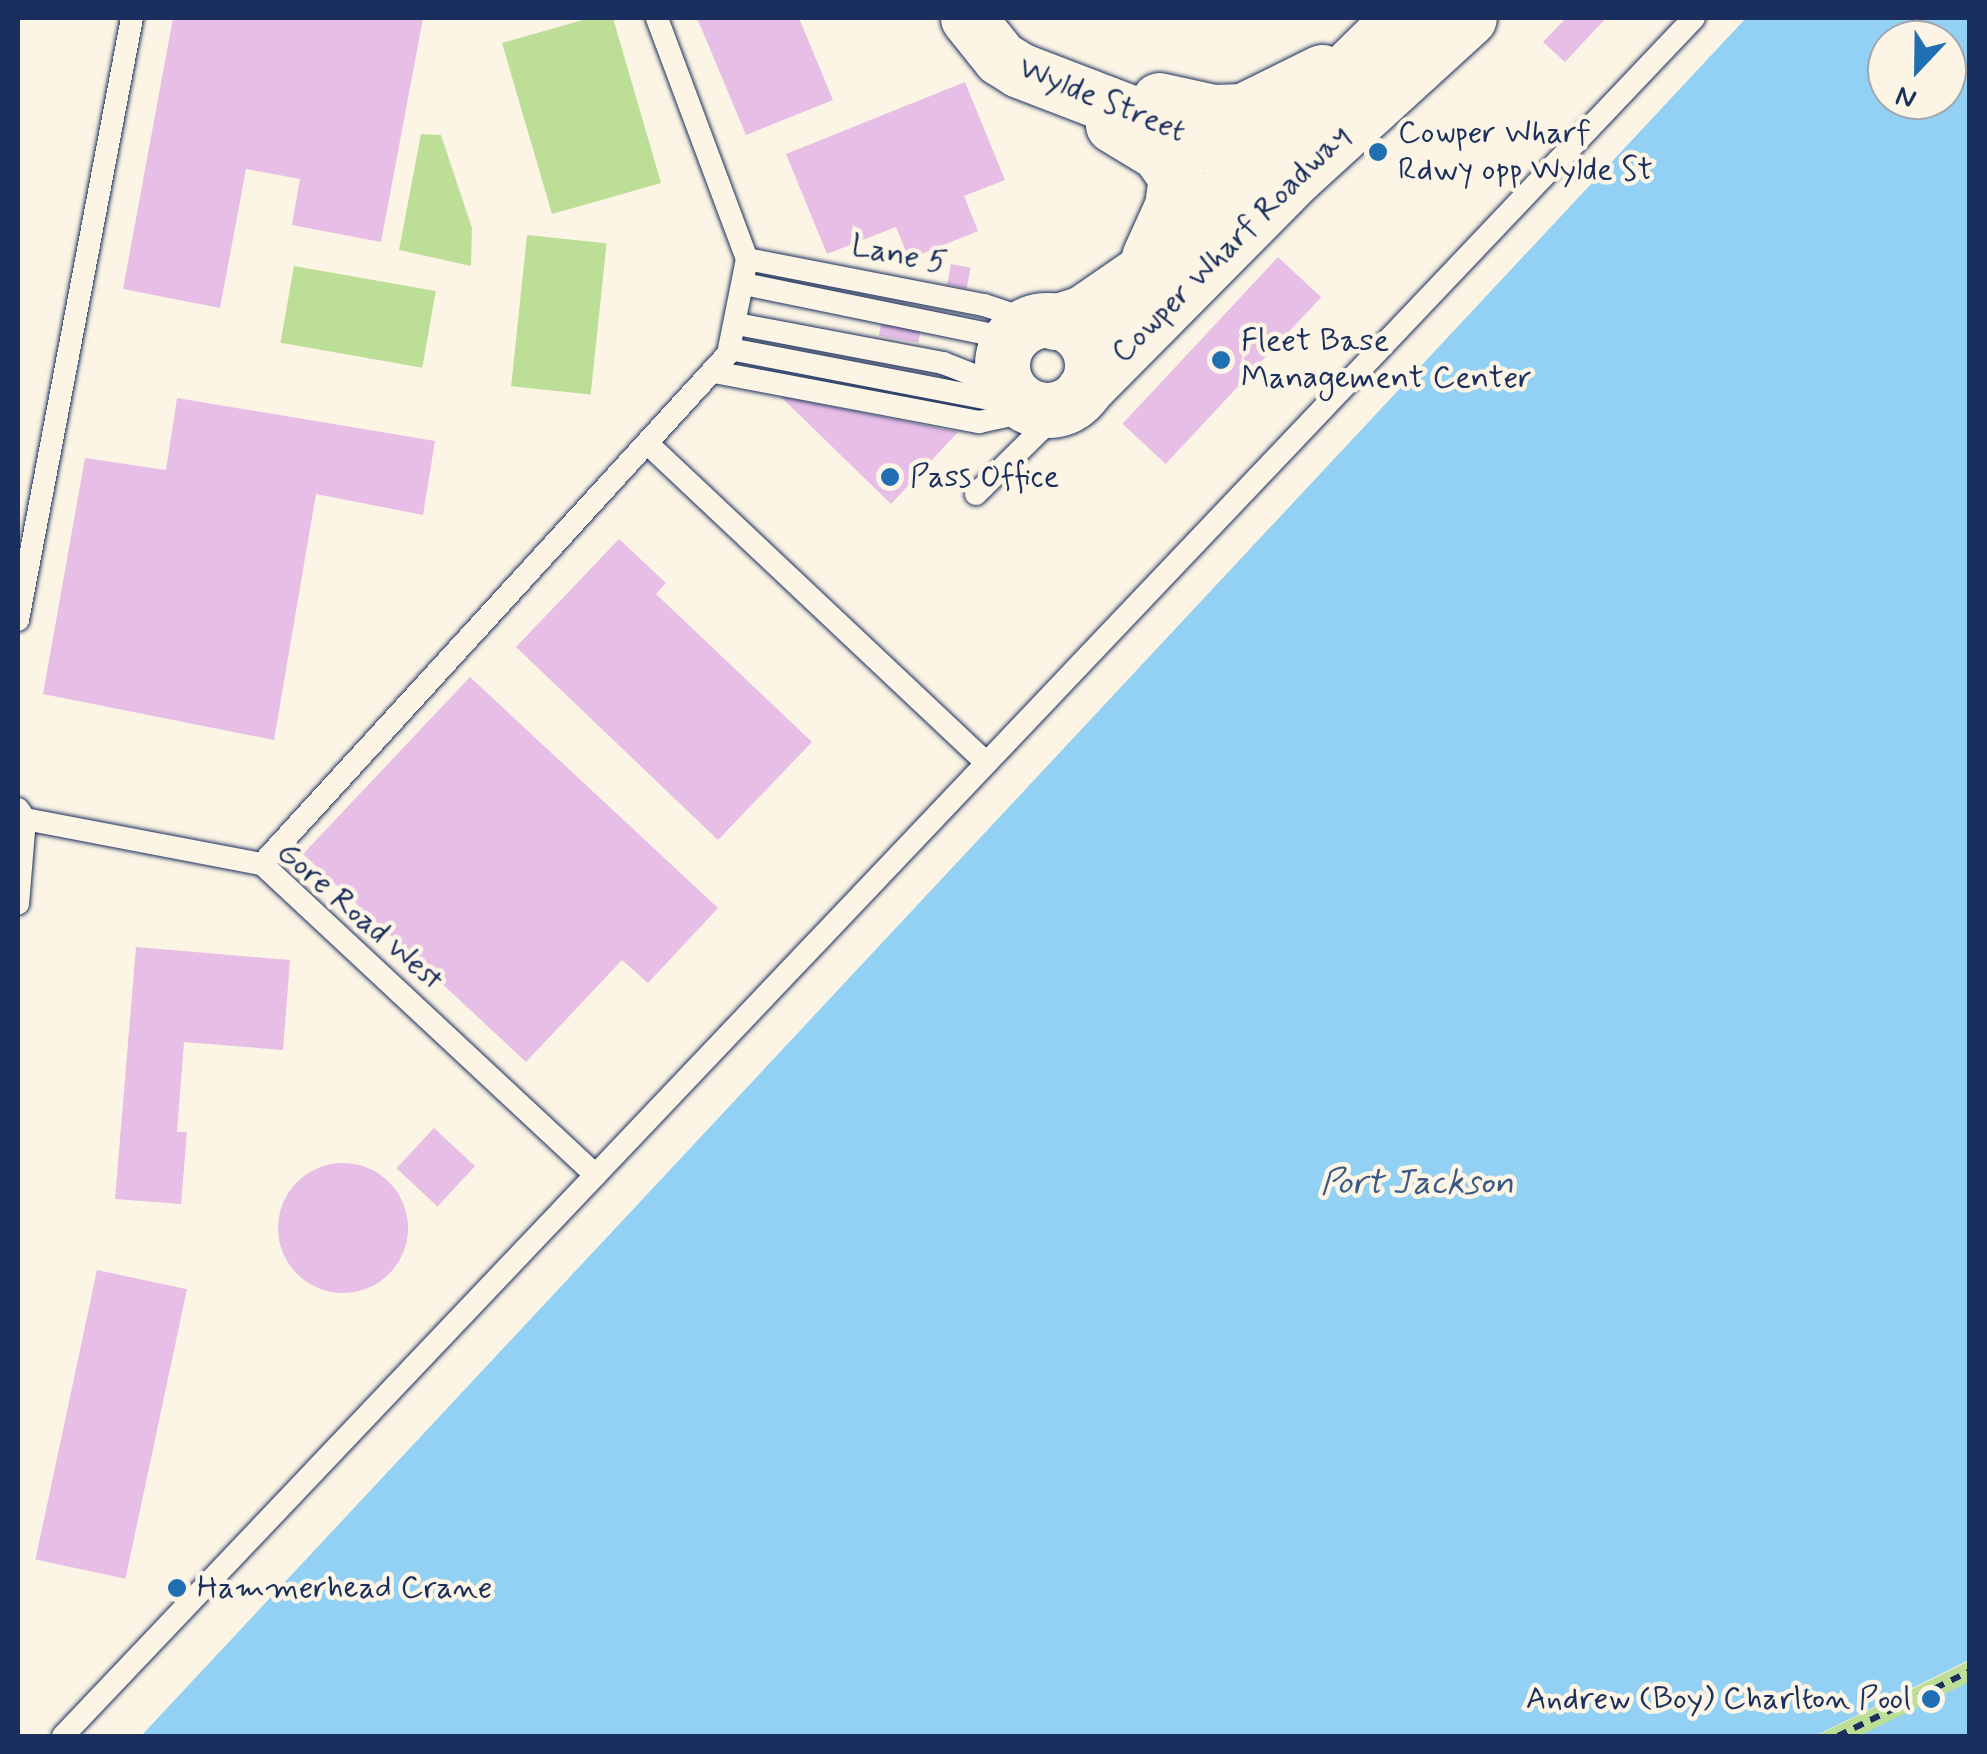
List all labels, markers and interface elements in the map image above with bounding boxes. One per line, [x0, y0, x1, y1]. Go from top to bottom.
north arrow [1867, 20, 1967, 120]
street label: Wylde Street [1010, 48, 1194, 152]
text: N [1891, 76, 1922, 117]
street label: Cowper Wharf Roadway [1101, 114, 1361, 374]
place label: Cowper Wharf Rdwy opp Wylde St [1398, 115, 1652, 190]
marker: Cowper Wharf Rdwy opp Wylde St [1367, 141, 1389, 163]
street label: Lane 5 [848, 227, 950, 283]
place label: Fleet Base Management Center [1241, 323, 1532, 398]
marker: Fleet Base Management Center [1210, 349, 1232, 371]
place label: Pass Office [910, 458, 1060, 496]
marker: Pass Office [879, 466, 901, 488]
street label: Gore Road West [268, 833, 452, 999]
water label: Port Jackson [1320, 1162, 1514, 1204]
place label: Hammerhead Crane [197, 1569, 492, 1607]
marker: Hammerhead Crane [166, 1577, 188, 1599]
place label: Andrew (Boy) Charlton Pool [1529, 1680, 1911, 1718]
marker: Andrew (Boy) Charlton Pool [1920, 1688, 1942, 1710]

